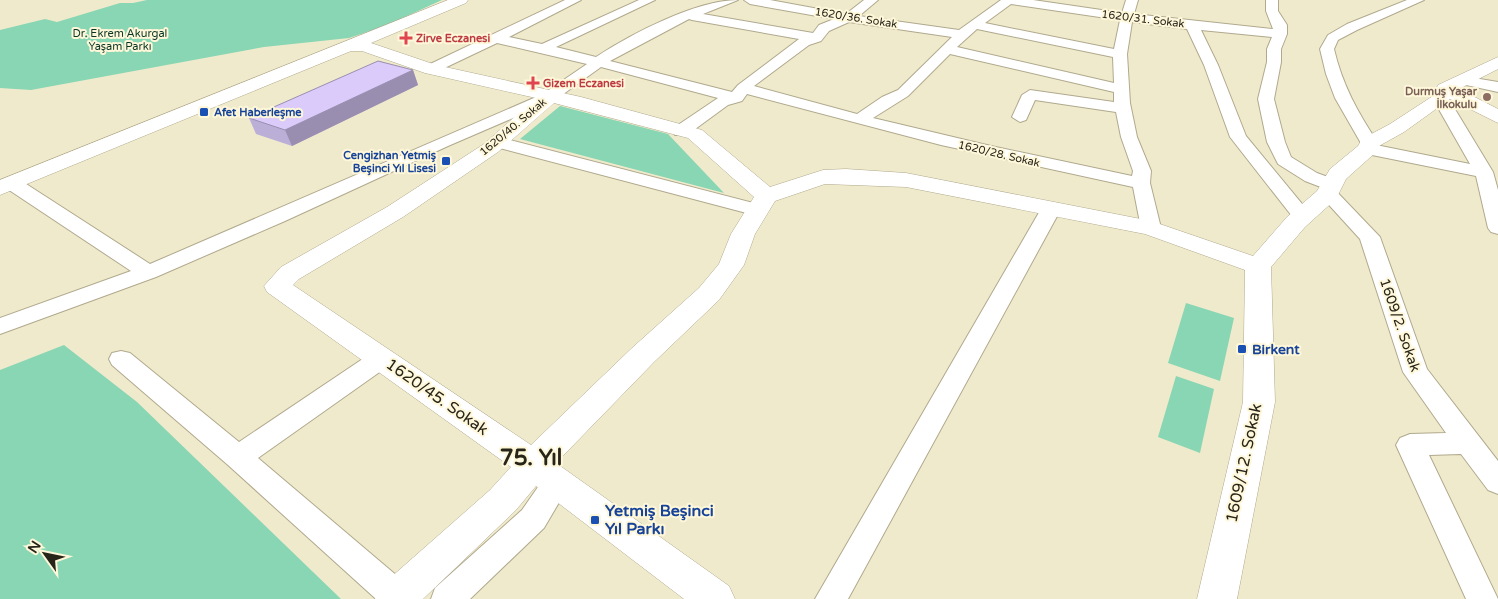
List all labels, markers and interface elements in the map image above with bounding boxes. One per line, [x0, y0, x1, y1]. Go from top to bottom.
street label: 1620/36. Sokak [814, 5, 898, 31]
street label: 1620/31. Sokak [1101, 7, 1185, 31]
park label: Dr. Ekrem Akurgal Yaşam Parkı [73, 27, 167, 53]
marker: Zirve Eczanesi [400, 32, 412, 44]
place label: Zirve Eczanesi [416, 32, 490, 45]
marker: Gizem Eczanesi [527, 77, 539, 89]
place label: Gizem Eczanesi [543, 77, 624, 90]
place label: Durmuş Yaşar İlkokulu [1405, 85, 1478, 111]
marker: Durmuş Yaşar İlkokulu [1481, 91, 1493, 103]
street label: 1620/40. Sokak [477, 95, 549, 159]
marker: Afet Haberleşme [198, 106, 210, 118]
place label: Afet Haberleşme [214, 106, 302, 120]
street label: 1620/28. Sokak [957, 138, 1041, 170]
place label: Cengizhan Yetmiş Beşinci Yıl Lisesi [343, 149, 437, 176]
marker: Cengizhan Yetmiş Beşinci Yıl Lisesi [440, 155, 452, 167]
street label: 1609/2. Sokak [1376, 276, 1424, 374]
place label: Birkent [1252, 341, 1300, 358]
marker: Birkent [1236, 343, 1248, 355]
street label: 1620/45. Sokak [382, 354, 492, 440]
street label: 1609/12. Sokak [1222, 401, 1266, 525]
district label: 75. Yıl [500, 445, 562, 471]
place label: Yetmiş Beşinci Yıl Parkı [605, 501, 714, 539]
marker: Yetmiş Beşinci Yıl Parkı [589, 514, 601, 526]
north arrow [20, 529, 70, 579]
text: N [24, 538, 45, 557]

